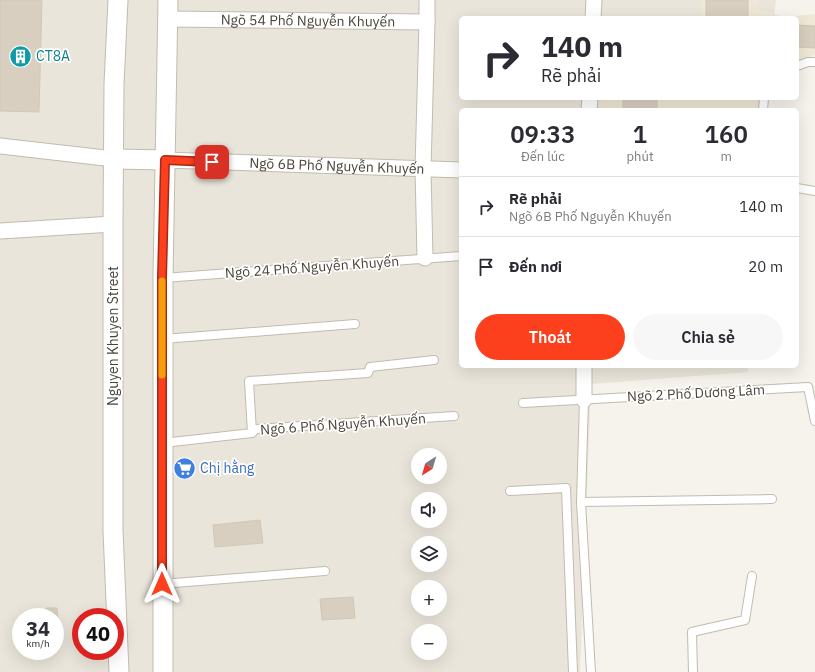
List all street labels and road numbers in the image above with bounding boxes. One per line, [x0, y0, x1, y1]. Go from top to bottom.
street label: Ngõ 54 Phố Nguyễn Khuyến [221, 11, 395, 31]
street label: Ngõ 6B Phố Nguyễn Khuyến [249, 154, 425, 178]
street label: Ngõ 24 Phố Nguyễn Khuyến [224, 252, 400, 282]
street label: Nguyen Khuyen Street [104, 266, 122, 406]
street label: Ngõ 2 Phố Dương Lâm [627, 380, 765, 406]
street label: Ngõ 6 Phố Nguyễn Khuyến [260, 409, 426, 439]

